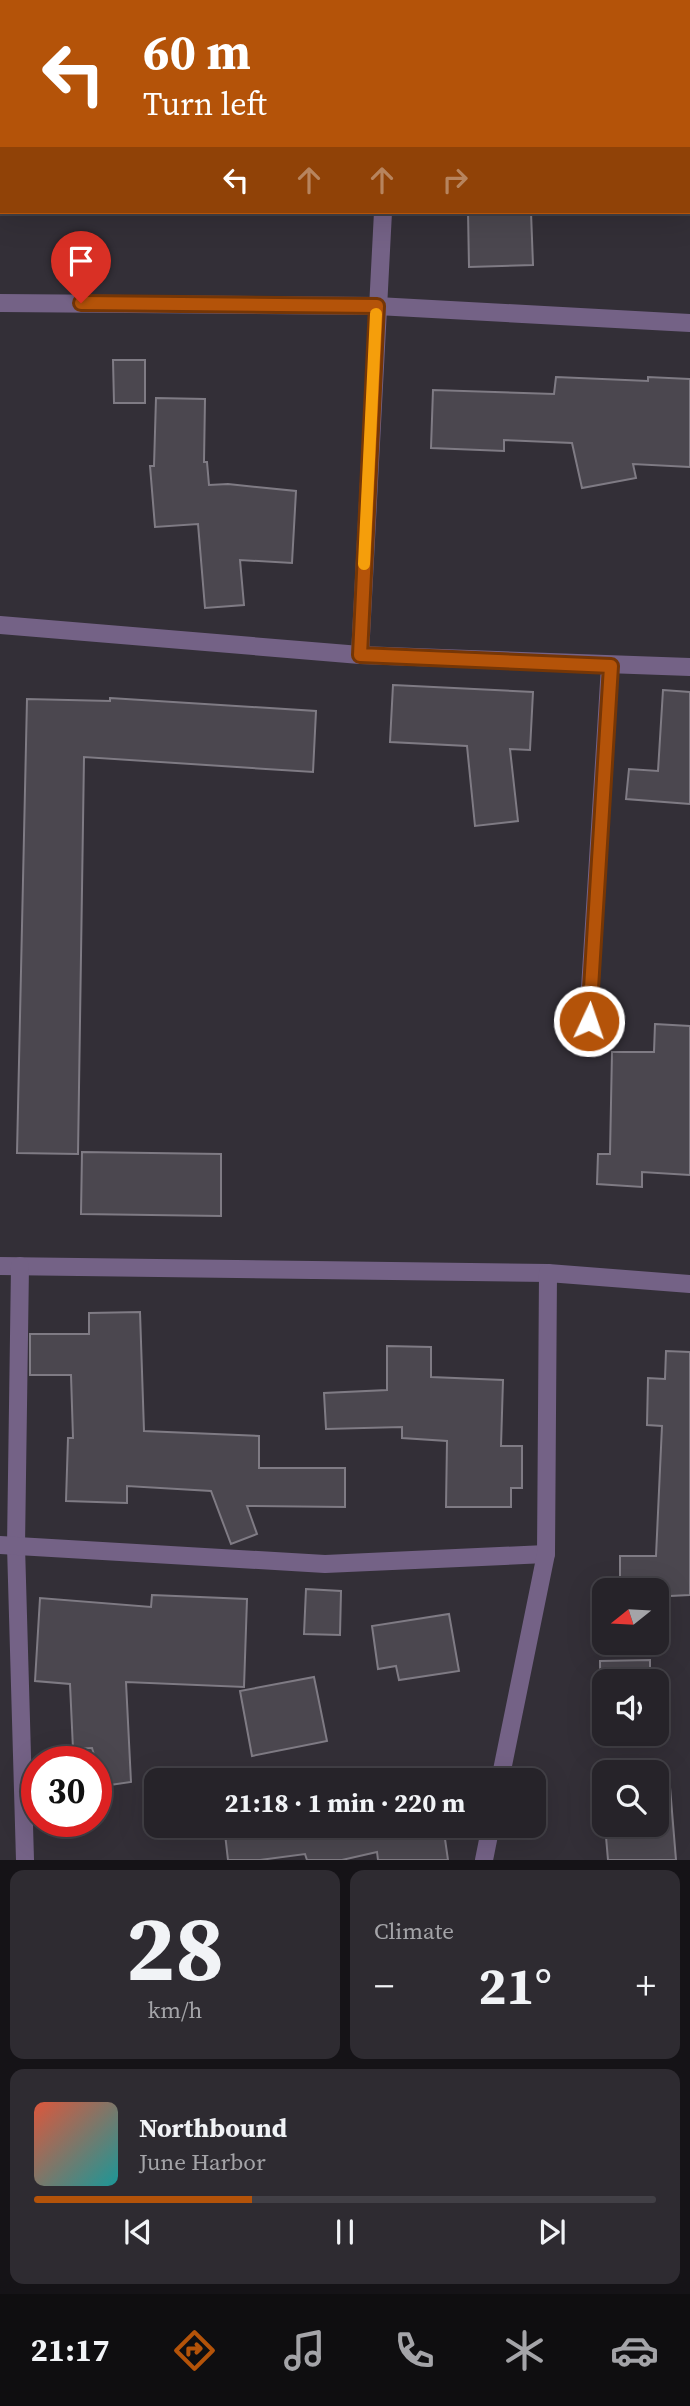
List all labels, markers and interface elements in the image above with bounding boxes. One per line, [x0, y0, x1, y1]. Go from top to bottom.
text: 60 m [143, 18, 251, 85]
icon: left [28, 28, 119, 119]
text: Turn left [143, 82, 267, 126]
icon: left [217, 161, 255, 199]
icon: ahead [290, 161, 328, 199]
icon: ahead [363, 161, 401, 199]
icon: right [436, 161, 474, 199]
pin [51, 231, 111, 303]
icon: arrive [62, 242, 100, 280]
position arrow [552, 984, 626, 1058]
north arrow [592, 1578, 668, 1656]
map controls [592, 1578, 669, 1837]
button: sound [592, 1669, 669, 1746]
speed limit sign: 30 [21, 1746, 112, 1837]
button: search [592, 1760, 669, 1837]
text: 21:18 · 1 min · 220 m [225, 1785, 465, 1821]
text: 28 [126, 1886, 224, 2010]
text: Climate [374, 1915, 454, 1947]
text: 21° [478, 1950, 552, 2021]
text: − [374, 1960, 394, 2012]
text: + [636, 1960, 656, 2012]
text: km/h [148, 1994, 202, 2026]
text: Northbound [139, 2110, 287, 2146]
text: June Harbor [139, 2146, 266, 2178]
icon: previous [119, 2213, 157, 2251]
icon: pause [326, 2213, 364, 2251]
icon: next [533, 2213, 571, 2251]
icon: directions [170, 2326, 219, 2375]
icon: music [280, 2326, 329, 2375]
icon: phone [390, 2326, 439, 2375]
icon: climate [500, 2326, 549, 2375]
icon: car [610, 2326, 659, 2375]
text: 21:17 [31, 2328, 109, 2372]

